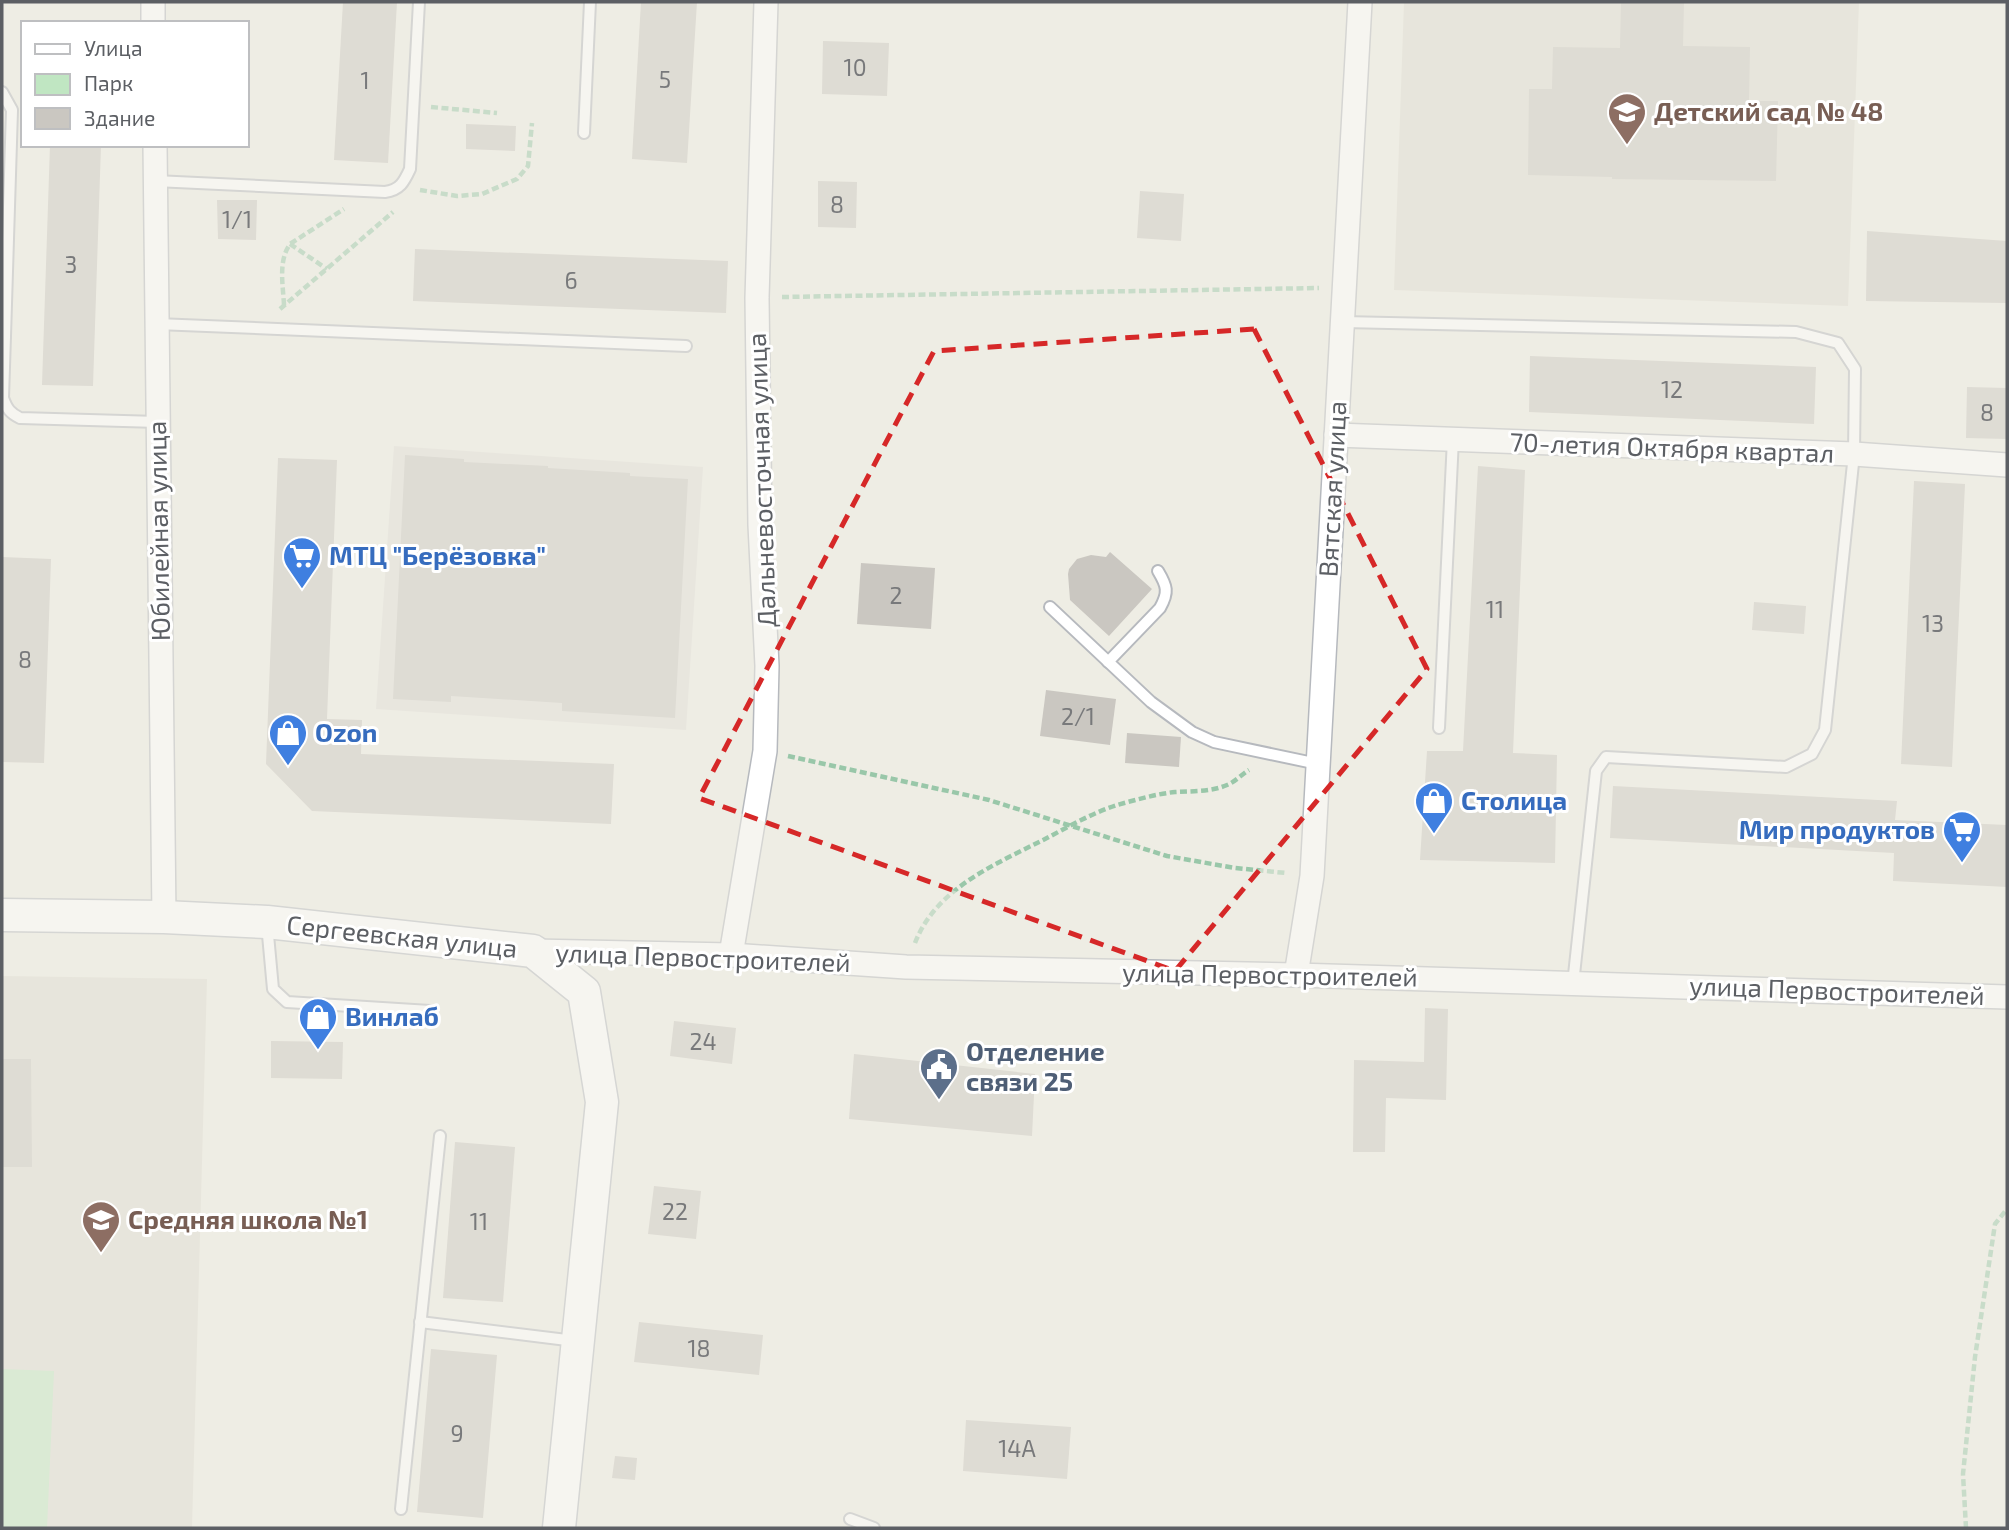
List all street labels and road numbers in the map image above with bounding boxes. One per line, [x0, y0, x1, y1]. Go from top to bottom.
street label: Дальневосточная улица [740, 332, 782, 628]
street label: Вятская улица [1311, 400, 1353, 578]
street label: Юбилейная улица [140, 421, 176, 641]
street label: 70-летия Октября квартал [1509, 425, 1835, 468]
street label: Сергеевская улица [285, 908, 519, 964]
street label: улица Первостроителей [555, 936, 851, 978]
street label: улица Первостроителей [1122, 955, 1418, 993]
street label: улица Первостроителей [1689, 969, 1985, 1011]

